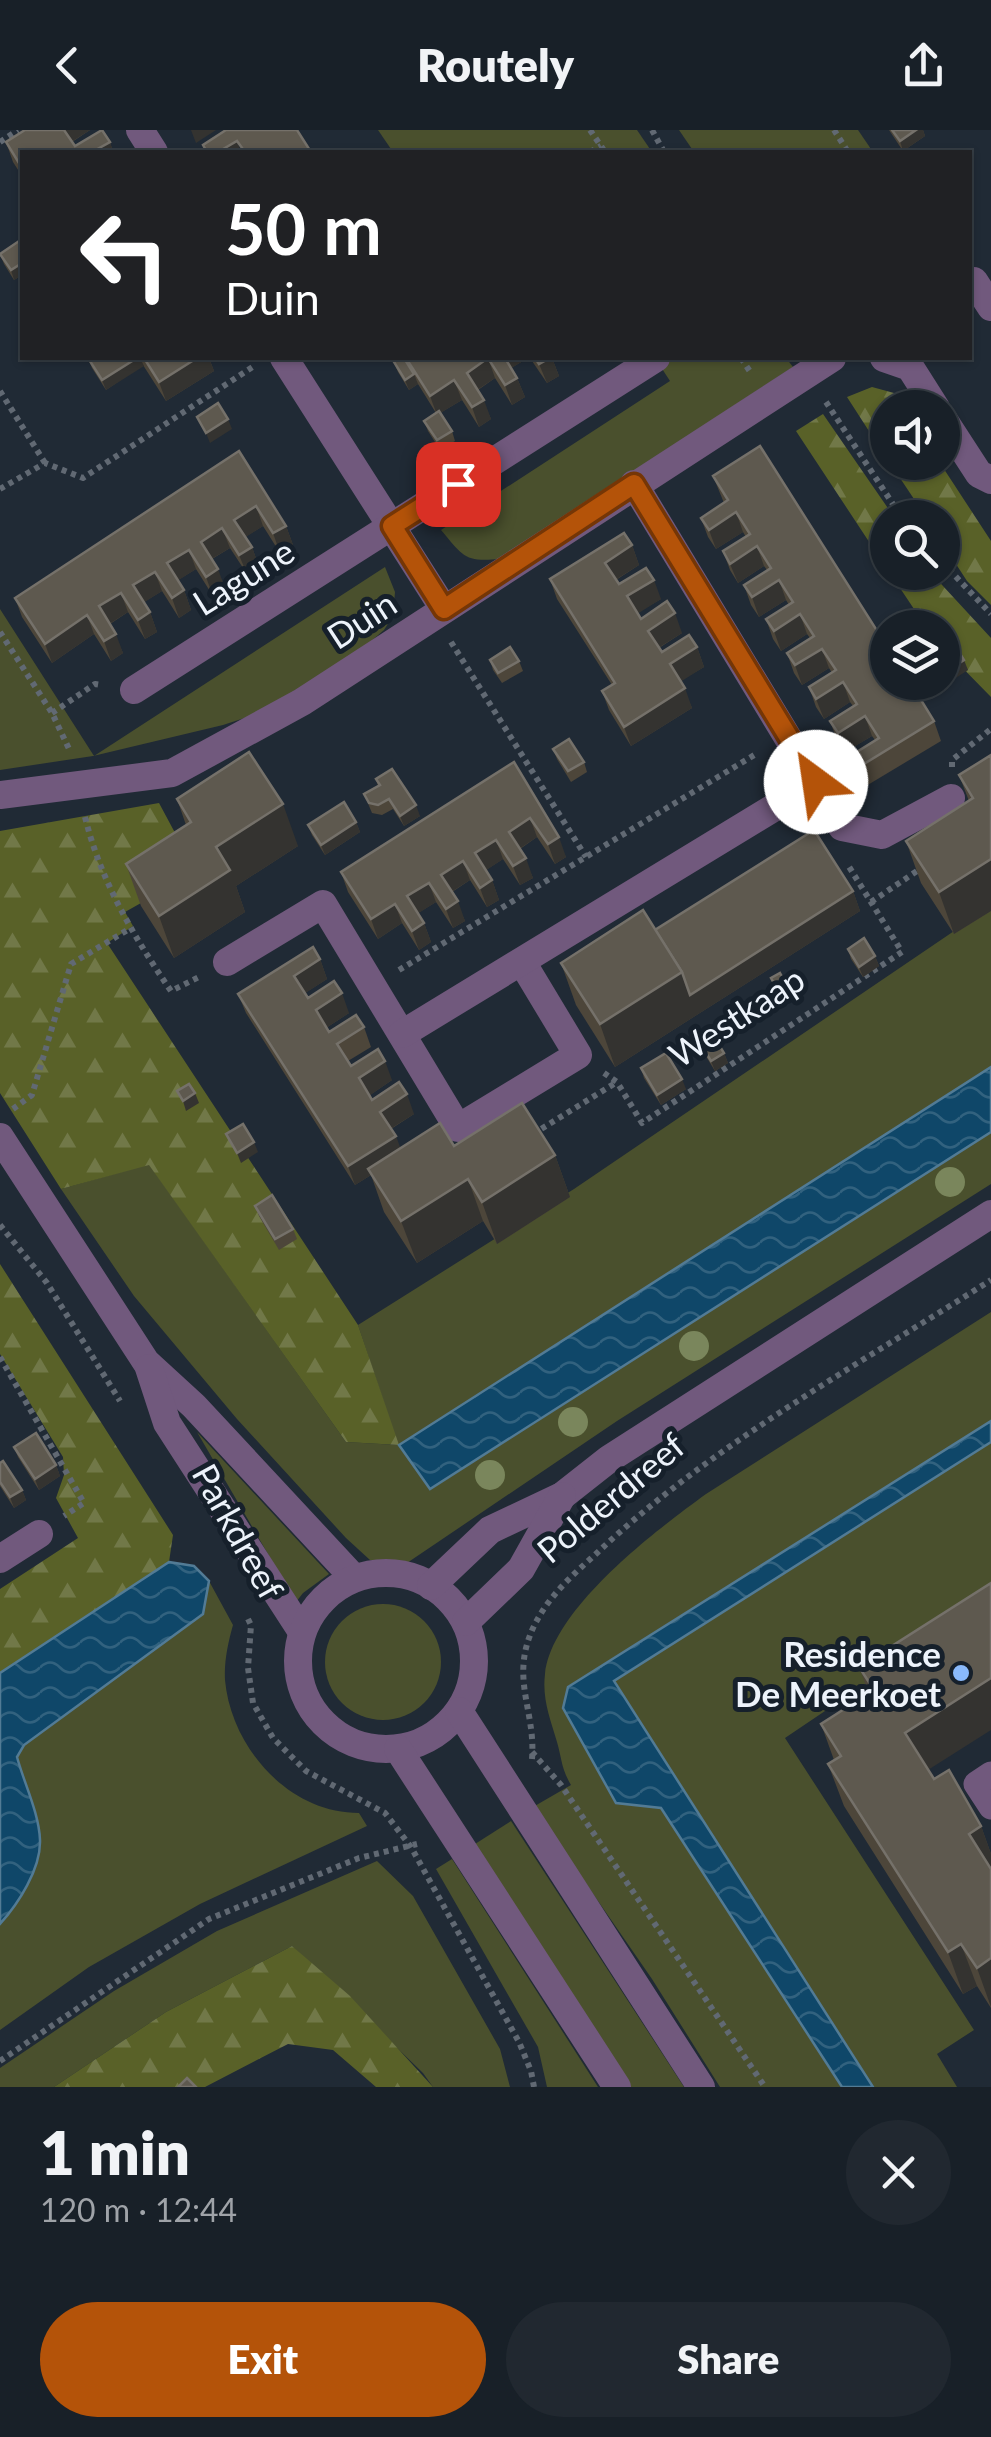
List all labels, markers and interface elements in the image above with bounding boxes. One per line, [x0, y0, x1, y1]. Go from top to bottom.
icon: back [40, 38, 95, 93]
text: Routely [417, 38, 574, 92]
icon: share [896, 38, 951, 93]
text: 50 m [225, 186, 382, 270]
icon: left [60, 190, 190, 320]
text: Duin [225, 271, 320, 325]
map controls [870, 390, 960, 700]
button: sound [870, 390, 960, 480]
pin [416, 442, 501, 527]
icon: arrive [431, 457, 486, 512]
button: search [870, 500, 960, 590]
street label: Lagune [185, 529, 301, 623]
street label: Duin [319, 581, 403, 657]
button: layers [870, 610, 960, 700]
position arrow [764, 730, 868, 834]
street label: Westkaap [661, 957, 811, 1075]
street label: Polderdreef [528, 1423, 692, 1571]
street label: Parkdreef [185, 1456, 293, 1606]
place label: Residence De Meerkoet [735, 1632, 941, 1714]
marker: Residence De Meerkoet [950, 1662, 972, 1684]
text: 1 min [40, 2116, 190, 2188]
button: close [846, 2120, 951, 2225]
text: 120 m · 12:44 [40, 2190, 237, 2229]
button: Exit [40, 2302, 486, 2417]
button: Share [506, 2302, 951, 2417]

